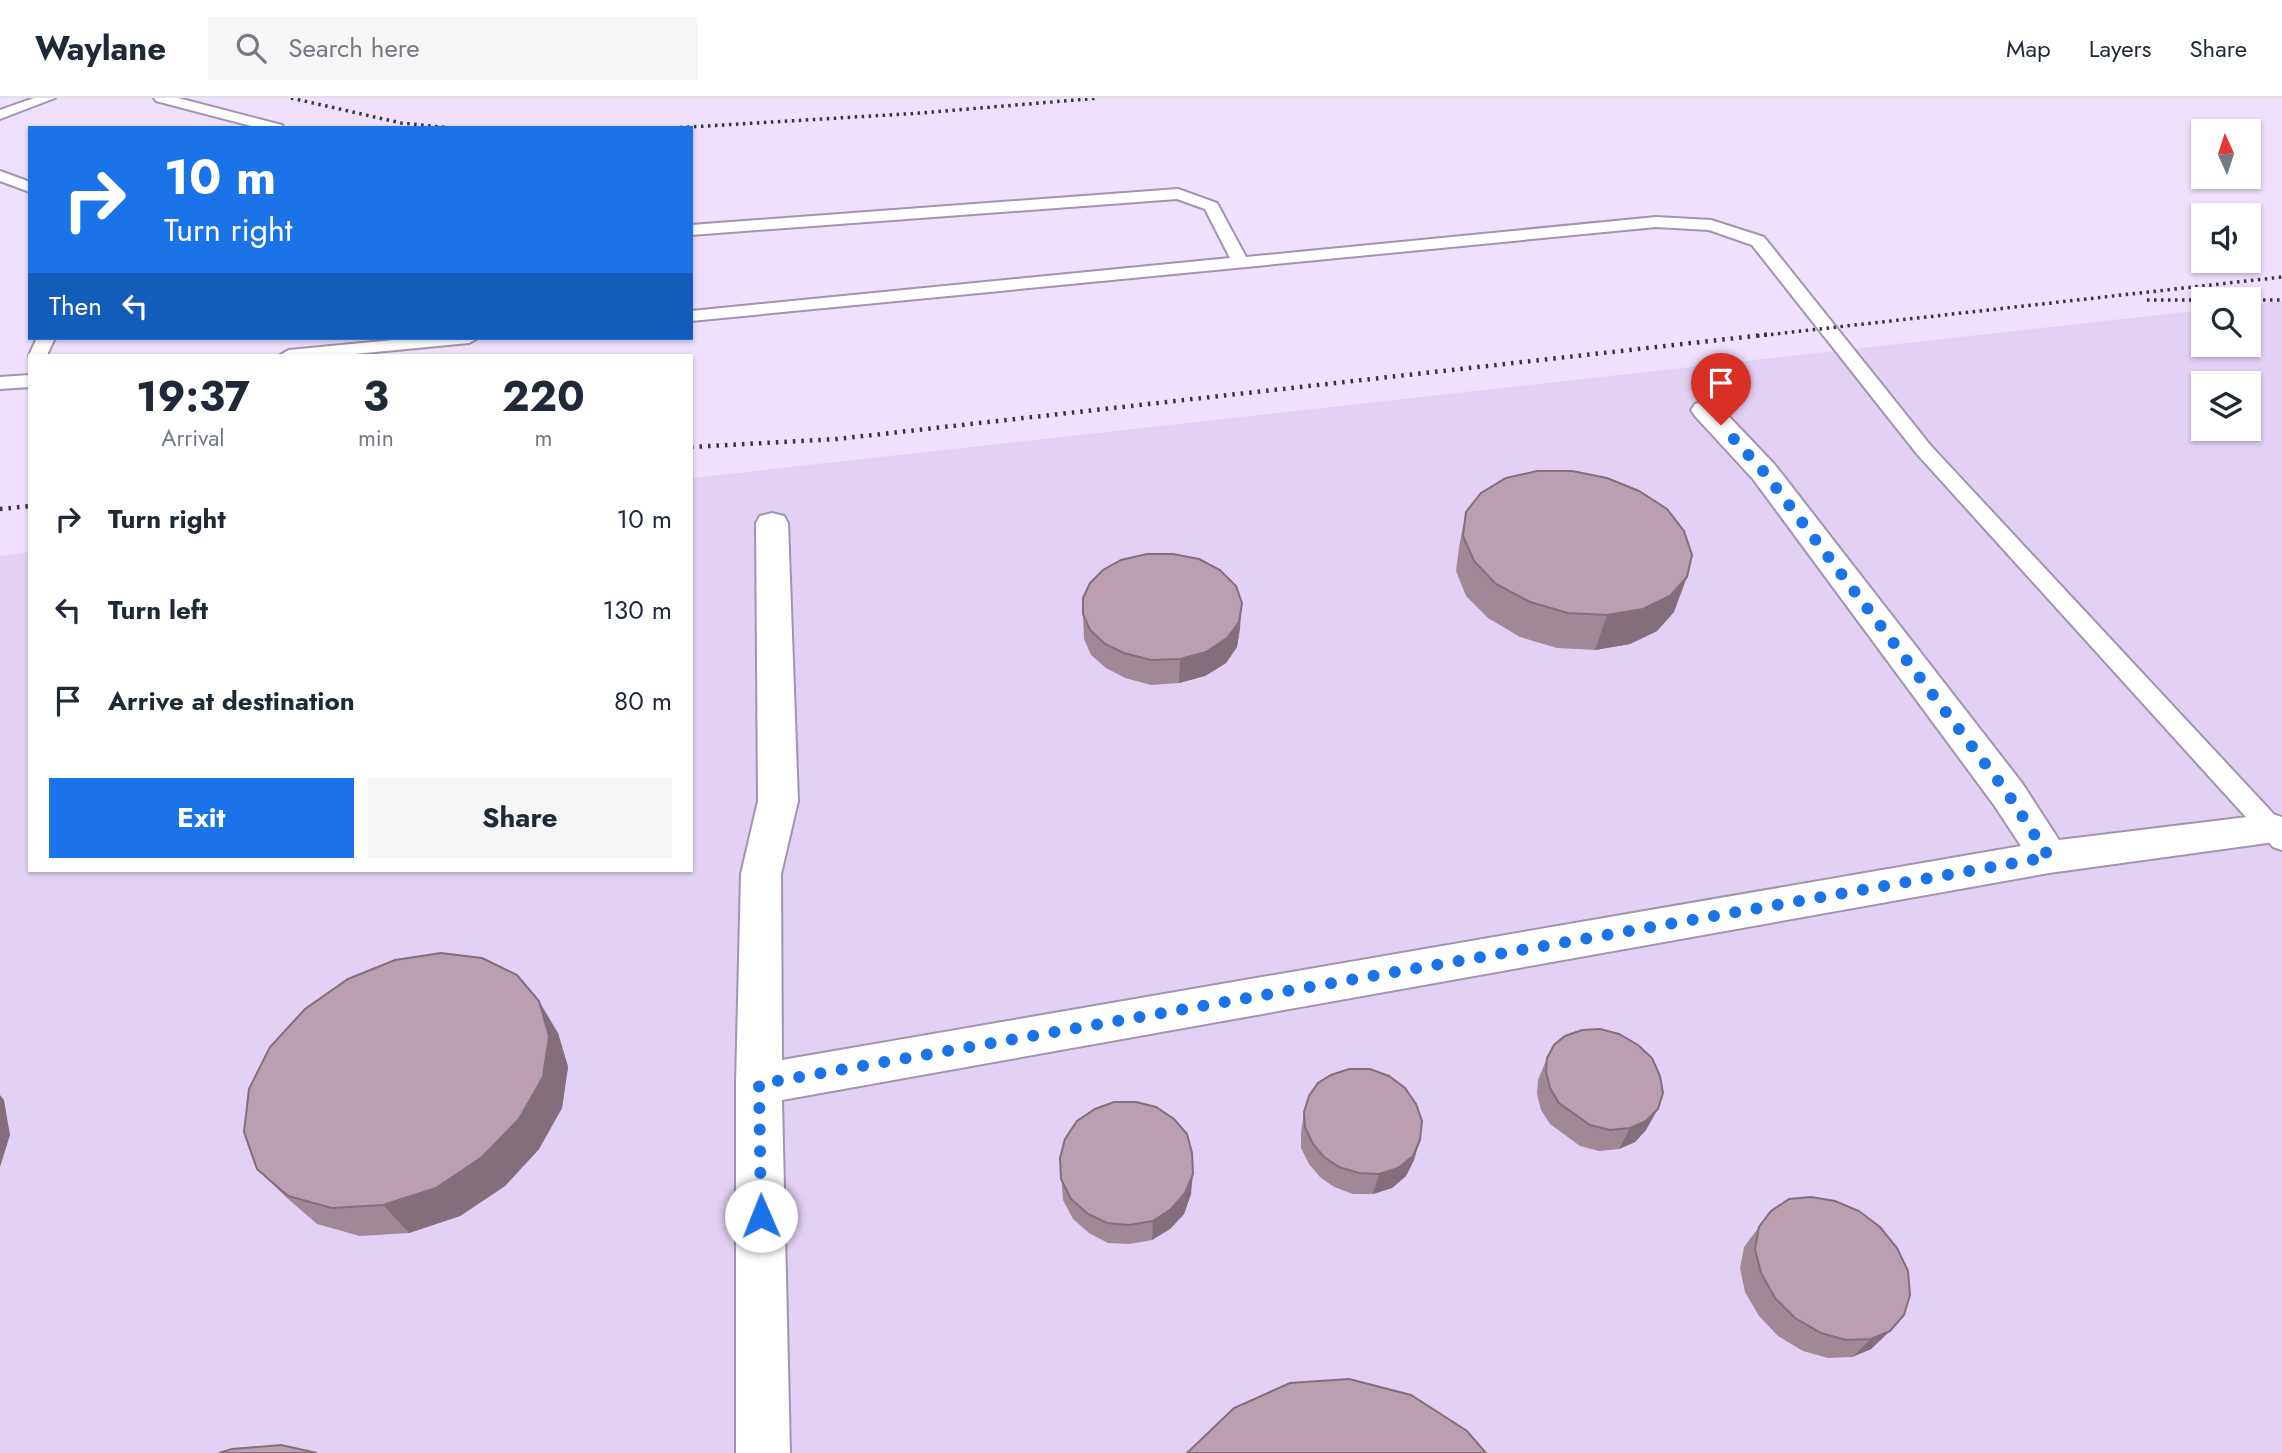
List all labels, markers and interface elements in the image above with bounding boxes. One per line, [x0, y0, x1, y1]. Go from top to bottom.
search box [208, 17, 698, 80]
text: Waylane [35, 25, 166, 72]
icon: search [232, 29, 270, 67]
text: Search here [288, 29, 420, 67]
text: Map [2006, 31, 2051, 66]
text: Layers [2089, 31, 2151, 66]
text: Share [2189, 31, 2247, 66]
north arrow [2191, 119, 2261, 189]
map controls [2191, 119, 2261, 441]
text: 10 m [164, 142, 276, 212]
icon: right [49, 154, 140, 245]
button: sound [2191, 203, 2261, 273]
text: Turn right [164, 207, 293, 253]
text: Then [49, 287, 102, 325]
icon: left [116, 287, 154, 325]
button: search [2191, 287, 2261, 357]
pin [1691, 353, 1751, 425]
icon: arrive [1702, 364, 1740, 402]
text: 19:37 [136, 366, 250, 427]
text: 3 [363, 366, 389, 427]
text: 220 [502, 366, 585, 427]
button: layers [2191, 371, 2261, 441]
text: Arrival [161, 421, 225, 455]
text: min [358, 421, 394, 455]
text: m [534, 421, 552, 455]
icon: right [49, 500, 87, 538]
text: Turn right [108, 500, 226, 538]
text: 10 m [617, 500, 672, 538]
icon: left [49, 591, 87, 629]
text: Turn left [108, 591, 208, 629]
text: 130 m [602, 591, 672, 629]
icon: arrive [49, 682, 87, 720]
text: Arrive at destination [108, 682, 355, 720]
text: 80 m [614, 682, 672, 720]
button: Exit [49, 778, 354, 858]
button: Share [368, 778, 672, 858]
position arrow [724, 1179, 798, 1253]

